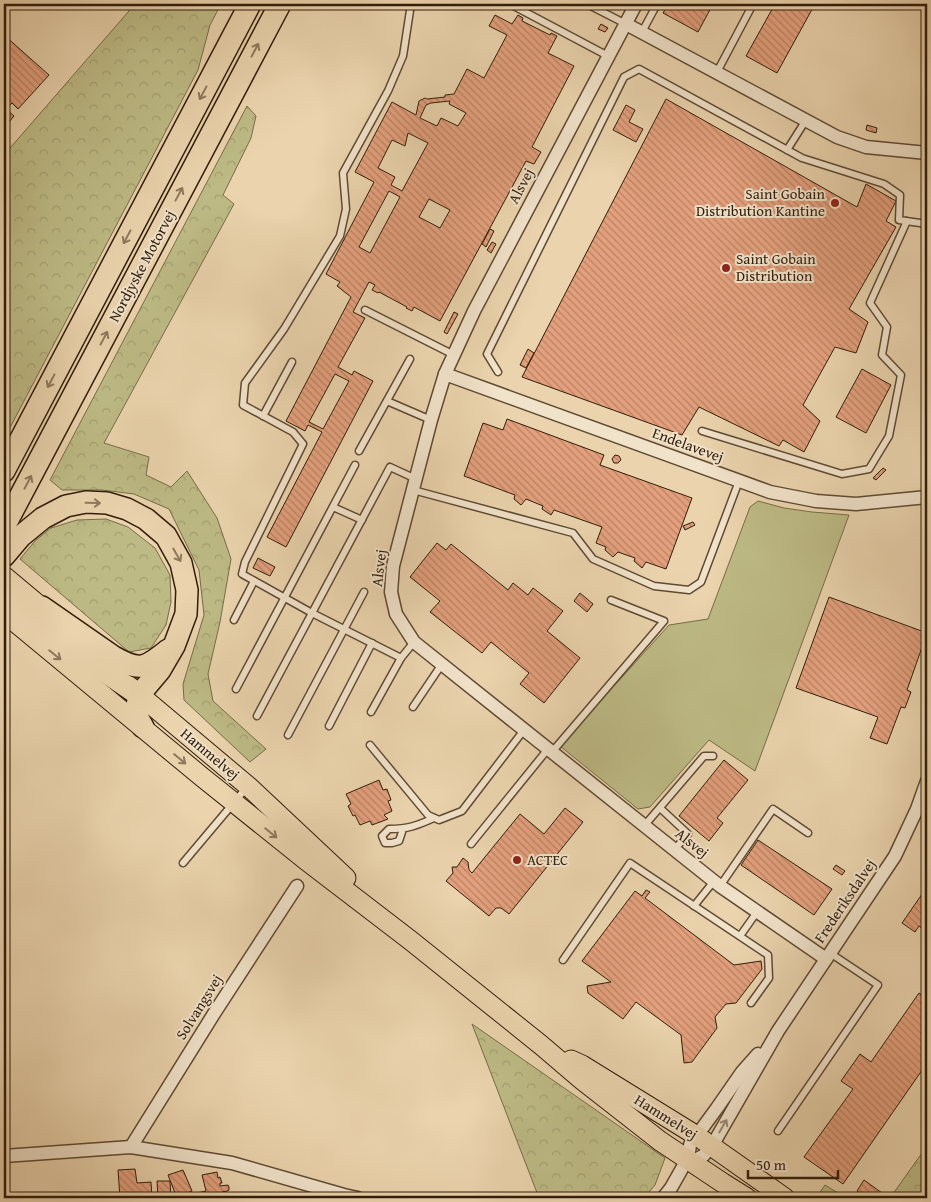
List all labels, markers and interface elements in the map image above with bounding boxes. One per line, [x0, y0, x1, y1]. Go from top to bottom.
one-way arrow [250, 43, 260, 58]
one-way arrow [198, 86, 208, 101]
street label: Alsvej [502, 164, 539, 207]
place label: Saint Gobain Distribution Kantine [696, 183, 826, 221]
one-way arrow [175, 187, 184, 202]
marker: Saint Gobain Distribution Kantine [829, 197, 841, 209]
street label: Nordjyske Motorvej [103, 206, 180, 325]
one-way arrow [122, 229, 131, 244]
place label: Saint Gobain Distribution [736, 248, 816, 286]
marker: Saint Gobain Distribution [720, 262, 732, 274]
one-way arrow [100, 331, 109, 346]
one-way arrow [46, 373, 55, 388]
street label: Endelavevej [650, 422, 727, 467]
one-way arrow [23, 474, 33, 489]
one-way arrow [84, 498, 101, 508]
one-way arrow [173, 548, 183, 562]
street label: Alsvej [366, 548, 391, 588]
one-way arrow [48, 649, 61, 660]
street label: Hammelvej [176, 723, 244, 784]
one-way arrow [173, 753, 186, 764]
street label: Alsvej [671, 823, 714, 862]
one-way arrow [264, 827, 277, 838]
place label: ACTEC [527, 849, 568, 870]
marker: ACTEC [511, 854, 523, 866]
street label: Frederiksdalvej [809, 855, 880, 947]
street label: Solvangsvej [170, 970, 227, 1043]
street label: Hammelvej [631, 1089, 702, 1144]
one-way arrow [719, 1120, 729, 1134]
scale bar [748, 1147, 838, 1179]
text: 50 m [756, 1154, 787, 1175]

